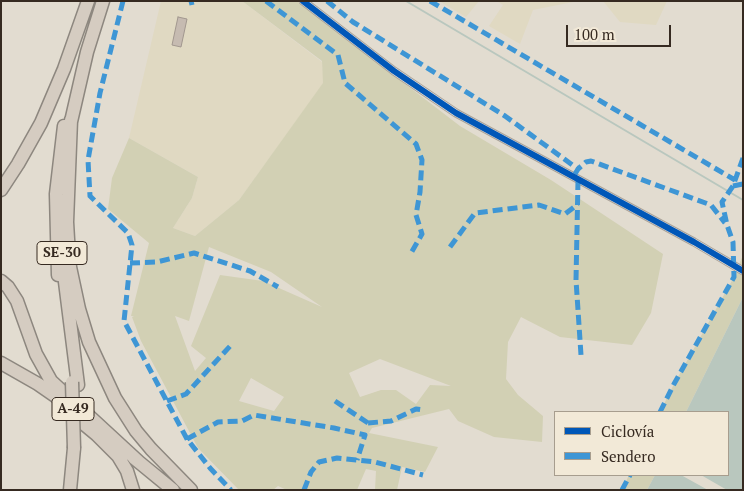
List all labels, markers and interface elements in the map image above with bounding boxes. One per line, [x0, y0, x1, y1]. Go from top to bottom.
scale bar [569, 15, 674, 47]
text: 100 m [574, 24, 615, 44]
road number: SE-30 [37, 242, 87, 264]
road number: A-49 [52, 398, 94, 420]
legend [554, 411, 729, 476]
text: Ciclovía [601, 421, 654, 441]
text: Sendero [601, 446, 655, 466]

